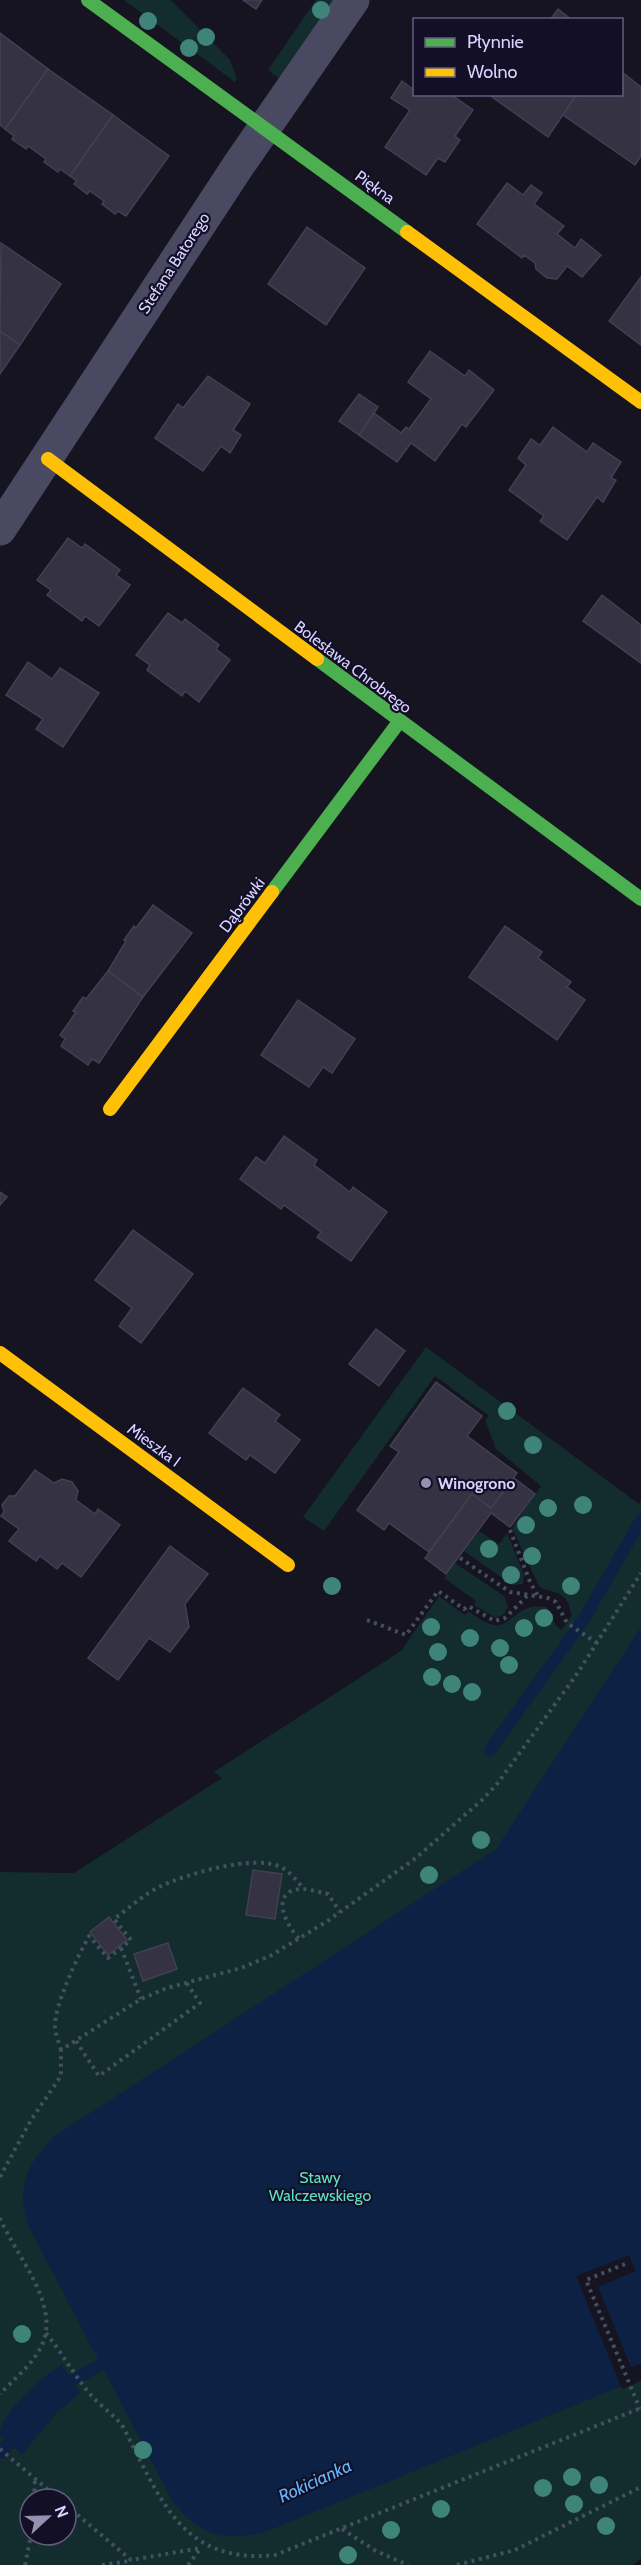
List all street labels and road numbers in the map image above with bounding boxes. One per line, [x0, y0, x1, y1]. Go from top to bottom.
street label: Piękna [351, 166, 399, 208]
street label: Stefana Batorego [134, 209, 214, 317]
street label: Bolesława Chrobrego [291, 617, 415, 717]
street label: Dąbrówki [215, 874, 269, 936]
street label: Mieszka I [124, 1419, 184, 1471]

